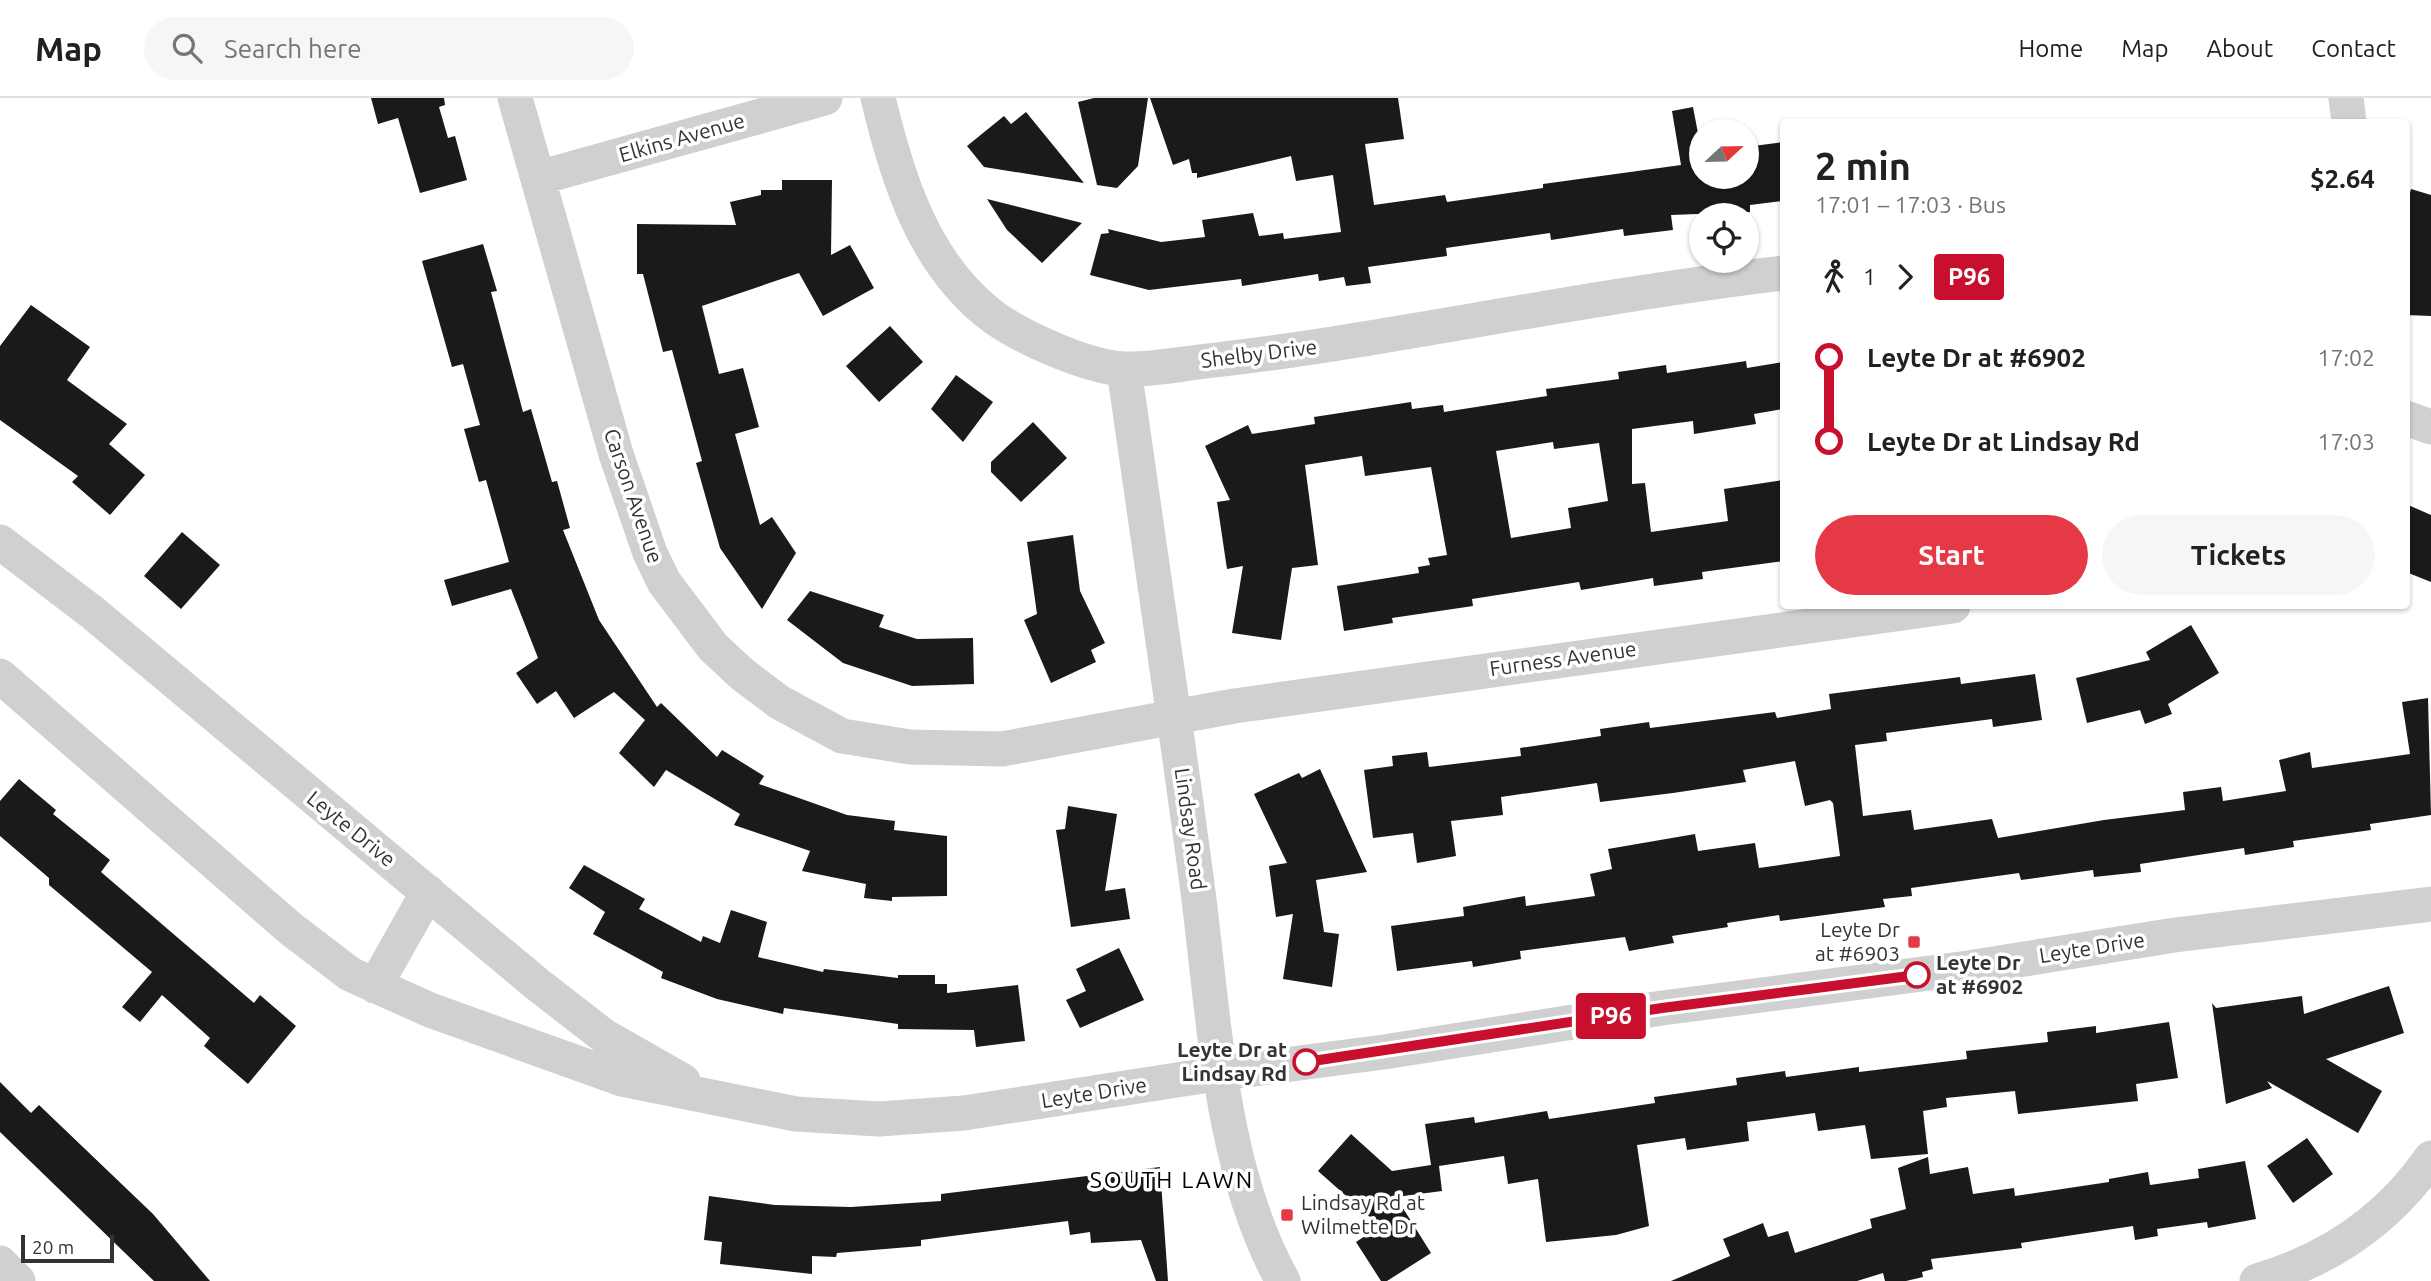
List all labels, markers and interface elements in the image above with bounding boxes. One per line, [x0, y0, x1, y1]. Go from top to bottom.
search box [144, 17, 634, 80]
icon: search [168, 29, 206, 67]
text: Map [35, 30, 102, 67]
text: Search here [224, 34, 362, 63]
text: Home [2018, 35, 2083, 62]
text: Map [2121, 35, 2168, 62]
text: About [2206, 35, 2273, 62]
text: Contact [2311, 35, 2396, 62]
street label: Elkins Avenue [616, 108, 747, 166]
north arrow [1689, 119, 1759, 189]
map controls [1689, 119, 1759, 273]
text: 2 min [1815, 145, 1911, 187]
text: $2.64 [2310, 164, 2375, 193]
text: 17:01 – 17:03 · Bus [1815, 192, 2006, 217]
button: locate [1689, 203, 1759, 273]
icon: walk [1815, 258, 1853, 296]
icon: forward [1886, 258, 1924, 296]
text: P96 [1948, 263, 1990, 290]
text: 1 [1863, 264, 1876, 289]
street label: Shelby Drive [1199, 334, 1318, 372]
text: Leyte Dr at #6902 [1867, 343, 2086, 372]
text: 17:02 [2317, 345, 2375, 370]
street label: Carson Avenue [600, 425, 668, 566]
text: Leyte Dr at Lindsay Rd [1867, 427, 2140, 456]
text: 17:03 [2317, 429, 2375, 454]
button: Start [1815, 515, 2088, 595]
button: Tickets [2102, 515, 2375, 595]
street label: Furness Avenue [1488, 636, 1638, 680]
street label: Lindsay Road [1171, 766, 1211, 892]
street label: Leyte Drive [303, 785, 401, 871]
place label: Leyte Dr at #6903 [1815, 917, 1900, 965]
street label: Leyte Drive [2037, 927, 2146, 967]
marker: Leyte Dr at #6903 [1906, 934, 1922, 950]
place label: Leyte Dr at #6902 [1936, 950, 2023, 998]
marker: Leyte Dr at #6902 [1904, 962, 1930, 988]
line badge: P96 [1571, 993, 1651, 1039]
text: P96 [1590, 1002, 1632, 1029]
place label: Leyte Dr at Lindsay Rd [1177, 1037, 1287, 1085]
marker: Leyte Dr at Lindsay Rd [1293, 1049, 1319, 1075]
street label: Leyte Drive [1039, 1072, 1148, 1112]
district label: SOUTH LAWN [1090, 1167, 1254, 1192]
place label: Lindsay Rd at Wilmette Dr [1301, 1190, 1425, 1238]
marker: Lindsay Rd at Wilmette Dr [1279, 1207, 1295, 1223]
scale bar [21, 1232, 114, 1264]
text: 20 m [32, 1236, 74, 1258]

